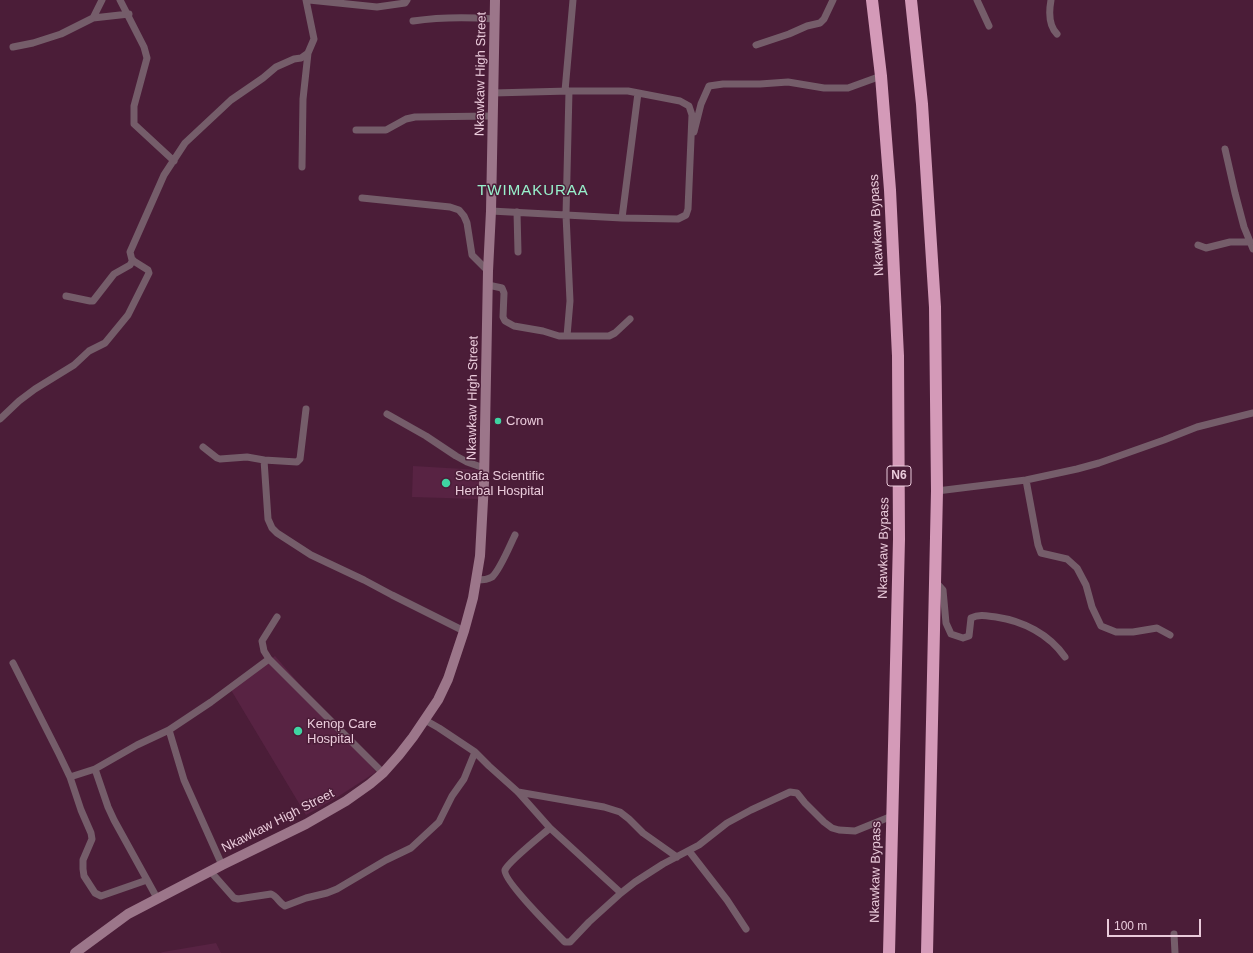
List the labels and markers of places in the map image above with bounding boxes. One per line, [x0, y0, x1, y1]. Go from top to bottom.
place label: Crown [506, 413, 544, 429]
marker: Crown [493, 416, 503, 426]
place label: Soafa Scientific Herbal Hospital [455, 468, 545, 499]
marker: Soafa Scientific Herbal Hospital [440, 477, 452, 489]
place label: Kenop Care Hospital [307, 716, 376, 747]
marker: Kenop Care Hospital [292, 725, 304, 737]

